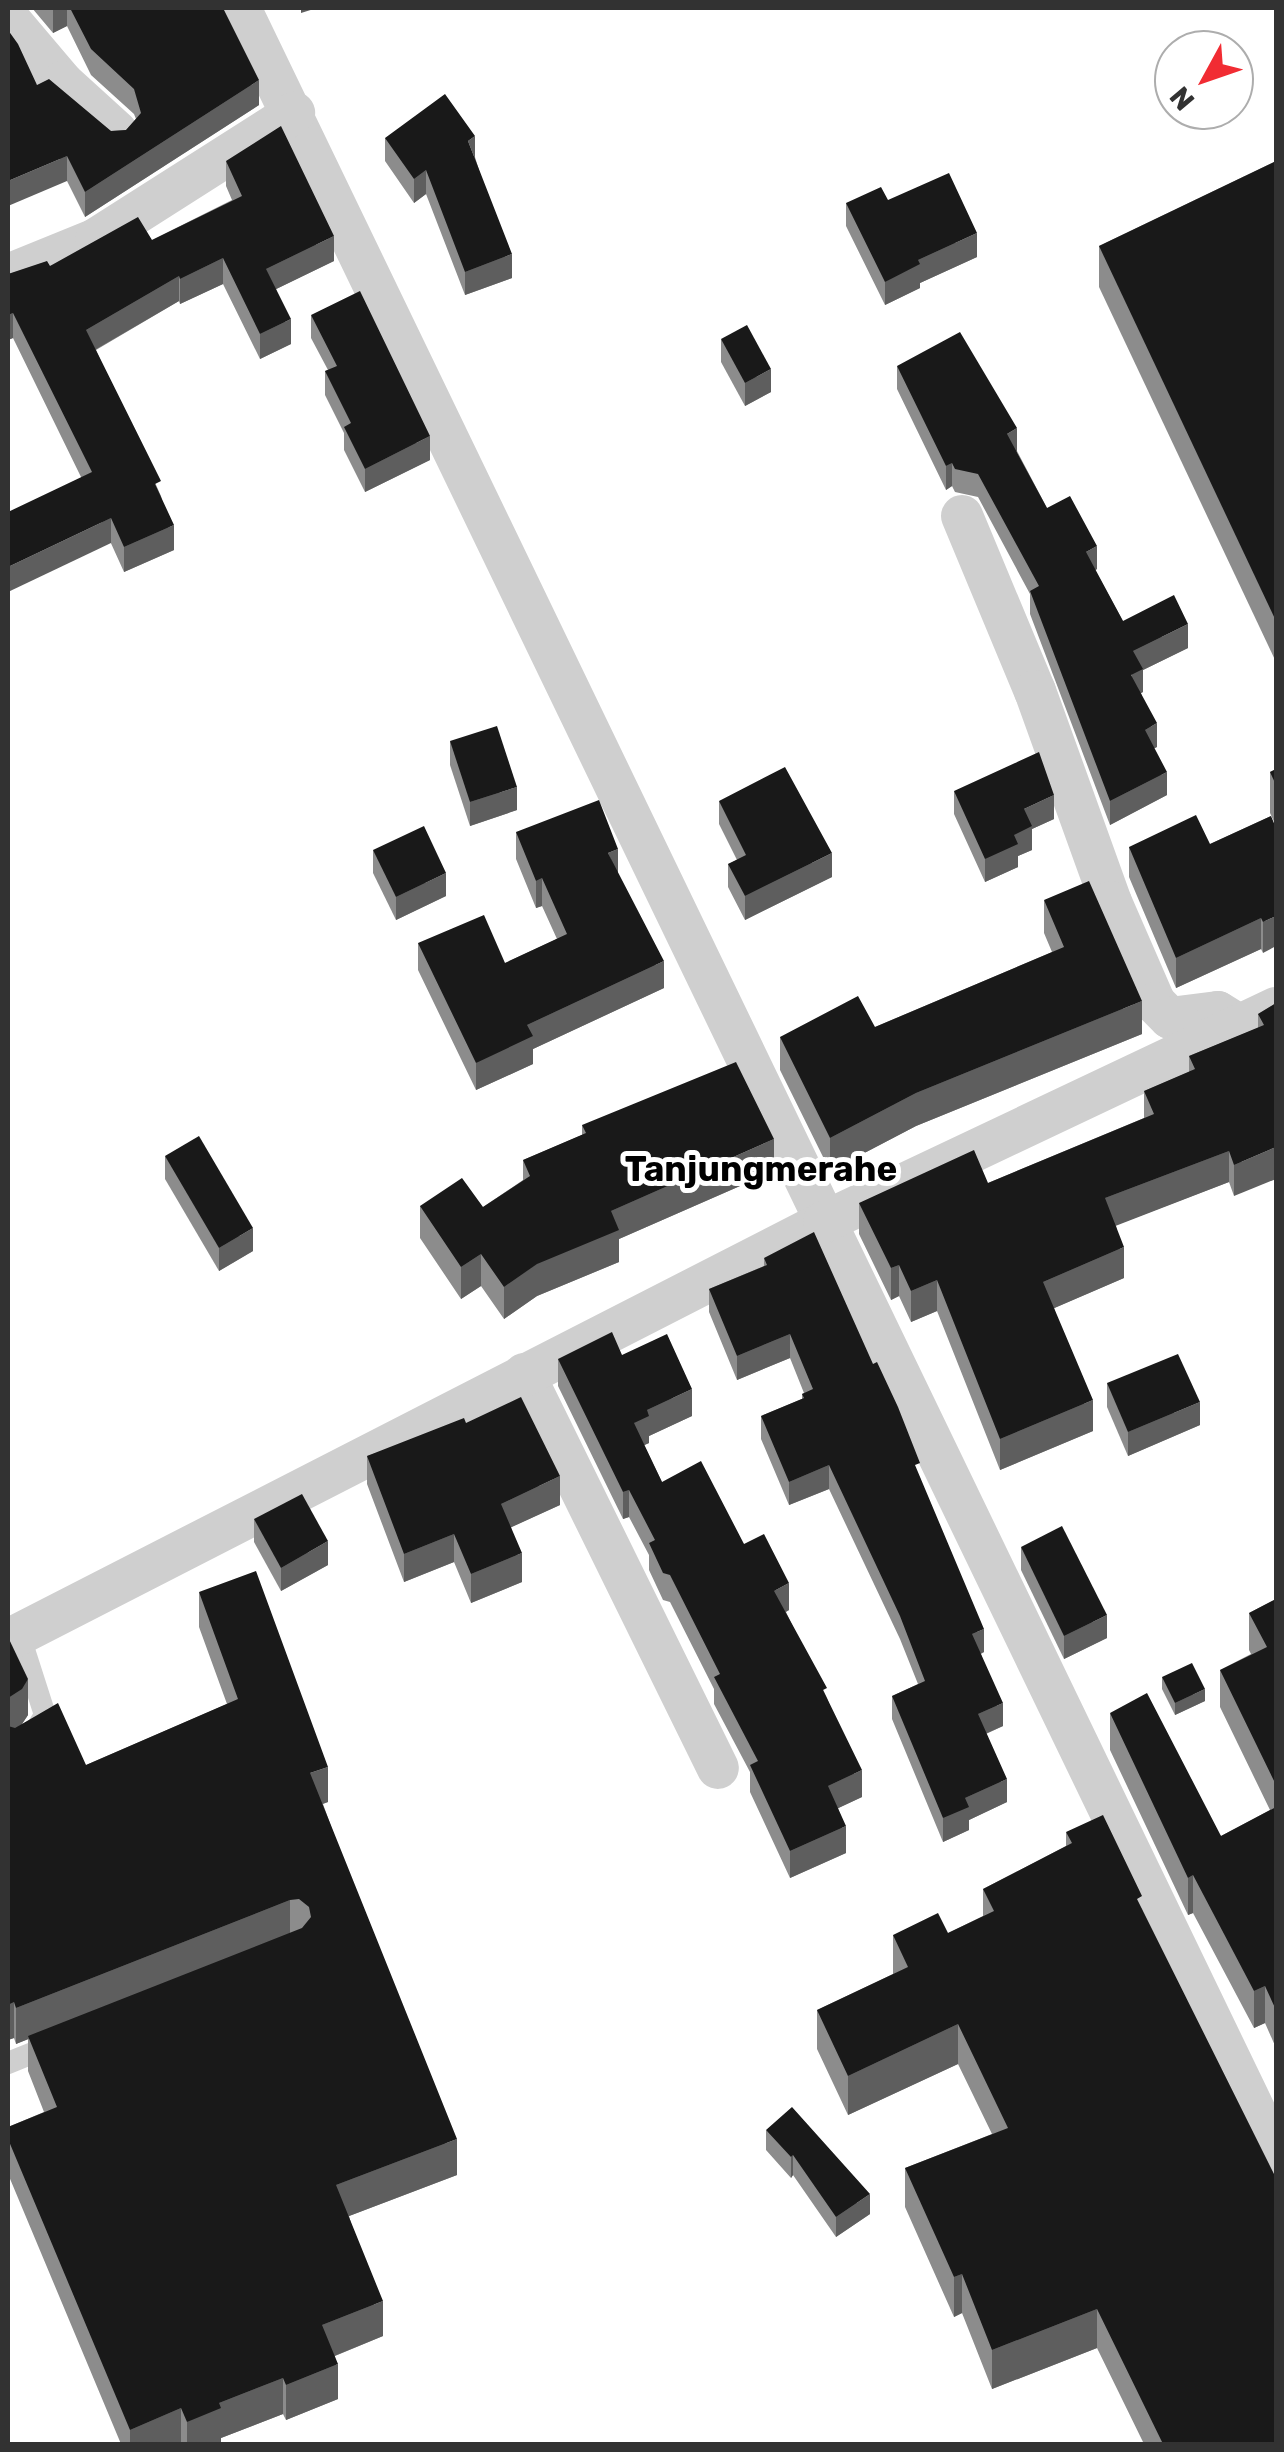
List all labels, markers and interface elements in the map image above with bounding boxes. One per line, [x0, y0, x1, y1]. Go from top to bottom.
north arrow [1154, 30, 1254, 130]
text: N [1163, 80, 1201, 117]
district label: Tanjungmerahe [625, 1148, 897, 1190]

